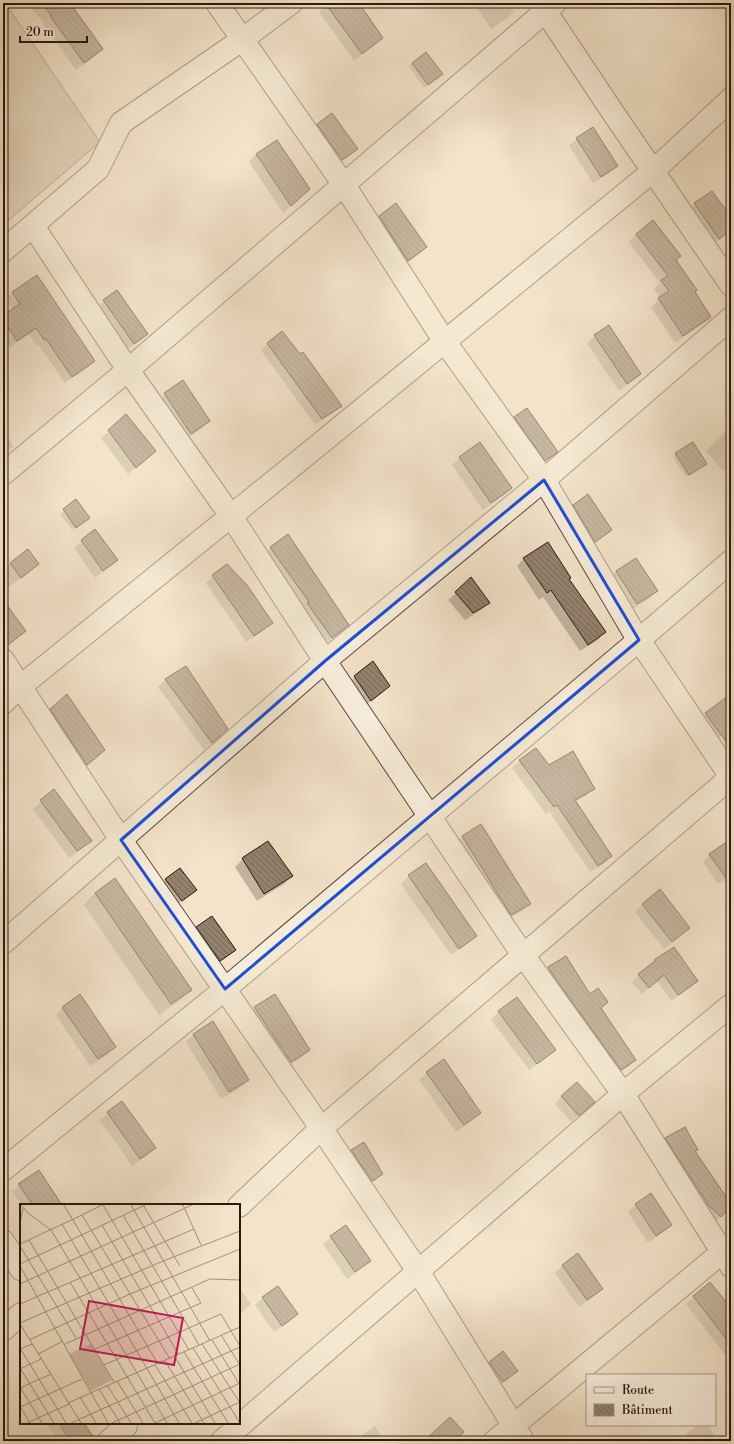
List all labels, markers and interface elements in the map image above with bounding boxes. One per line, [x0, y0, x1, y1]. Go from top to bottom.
scale bar [20, 18, 87, 44]
text: 20 m [26, 25, 54, 40]
inset map [20, 1204, 240, 1424]
legend [586, 1374, 716, 1426]
text: Route [622, 1383, 654, 1398]
text: Bâtiment [621, 1403, 673, 1418]

